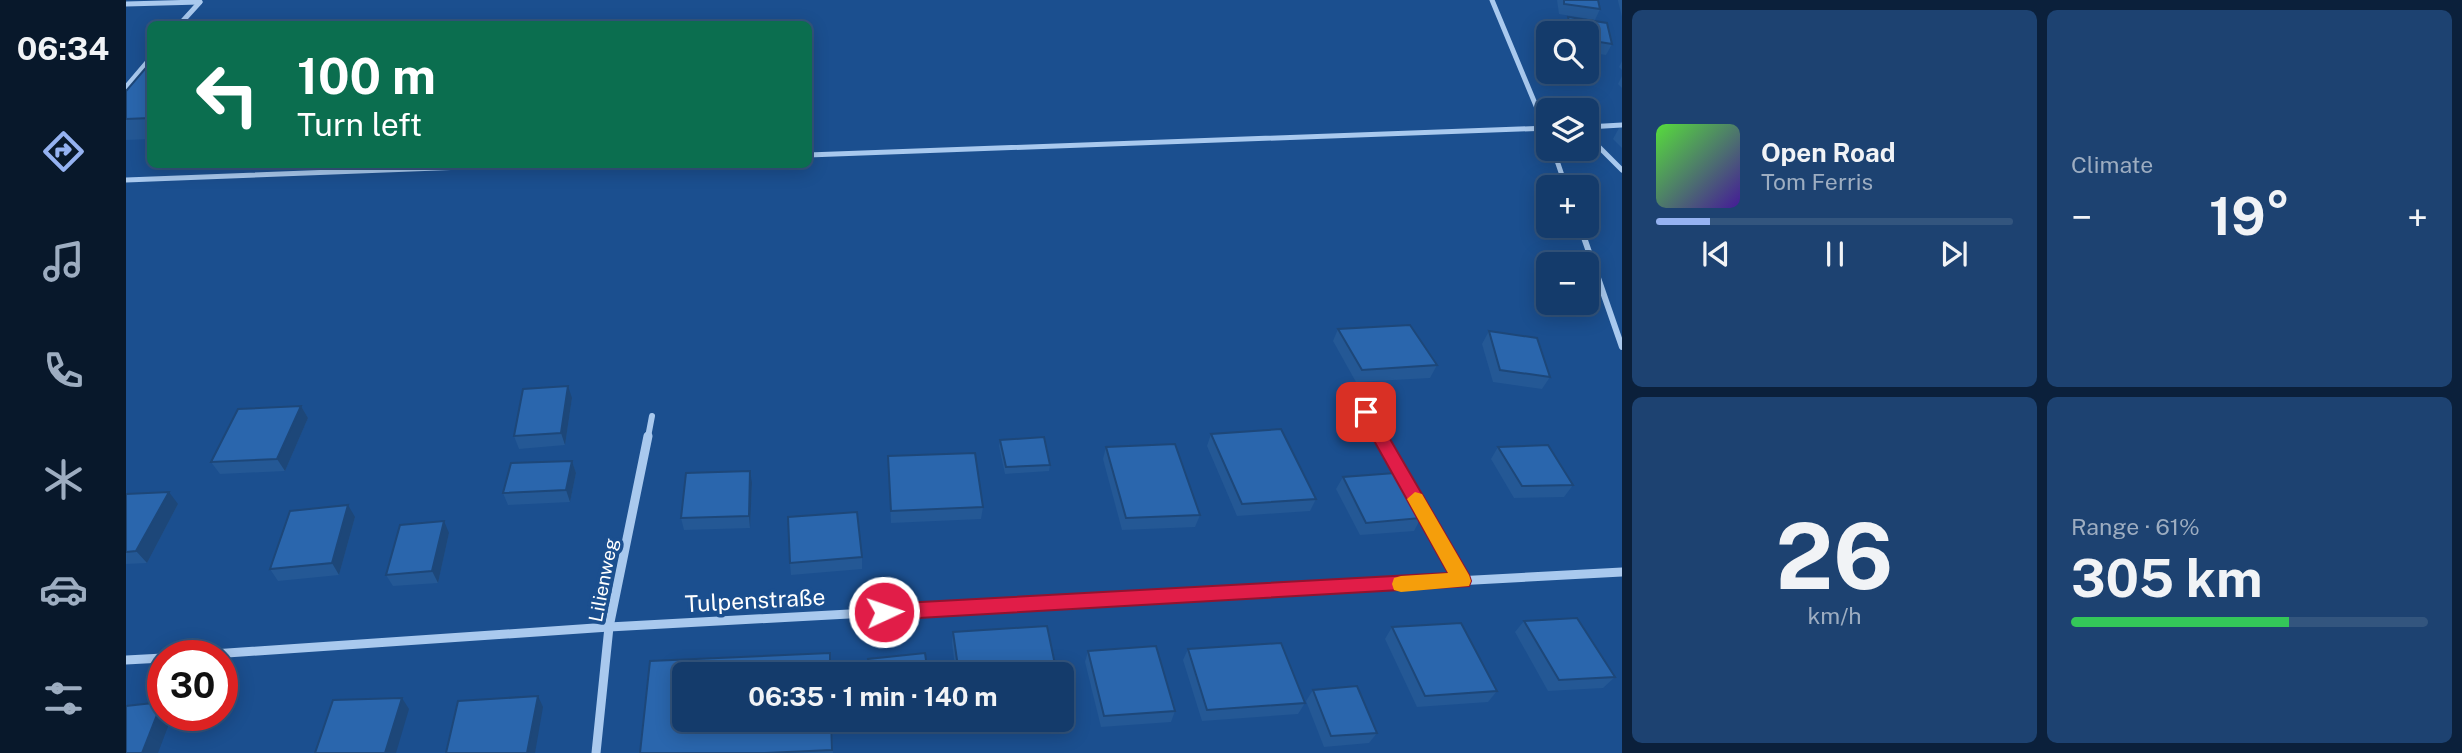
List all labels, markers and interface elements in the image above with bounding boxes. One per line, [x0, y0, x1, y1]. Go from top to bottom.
map controls [1536, 21, 1599, 315]
button: search [1536, 21, 1599, 84]
text: 06:34 [17, 30, 109, 67]
text: 100 m [297, 47, 436, 105]
icon: left [182, 49, 273, 140]
button: layers [1536, 98, 1599, 161]
text: Turn left [297, 106, 422, 143]
icon: directions [39, 127, 88, 176]
text: Open Road [1761, 137, 1896, 168]
text: Climate [2071, 151, 2153, 178]
text: Tom Ferris [1761, 168, 1873, 195]
button: + [1536, 175, 1599, 238]
text: 19° [2209, 186, 2290, 247]
text: − [2071, 195, 2092, 240]
text: + [2407, 195, 2428, 240]
icon: previous [1697, 235, 1735, 273]
icon: pause [1816, 235, 1854, 273]
icon: next [1935, 235, 1973, 273]
icon: music [39, 237, 88, 286]
button: − [1536, 252, 1599, 315]
icon: phone [39, 346, 88, 395]
pin [1336, 382, 1396, 442]
icon: arrive [1347, 393, 1385, 431]
icon: climate [39, 455, 88, 504]
text: 26 [1776, 503, 1893, 609]
text: Range · 61% [2071, 513, 2200, 540]
street label: Lilienweg [584, 536, 622, 624]
text: 305 km [2071, 548, 2262, 609]
icon: car [39, 565, 88, 614]
position arrow [847, 575, 921, 649]
street label: Tulpenstraße [684, 583, 826, 617]
text: km/h [1807, 602, 1862, 629]
speed limit sign: 30 [147, 640, 238, 731]
icon: filters [39, 674, 88, 723]
text: 06:35 · 1 min · 140 m [748, 681, 998, 712]

